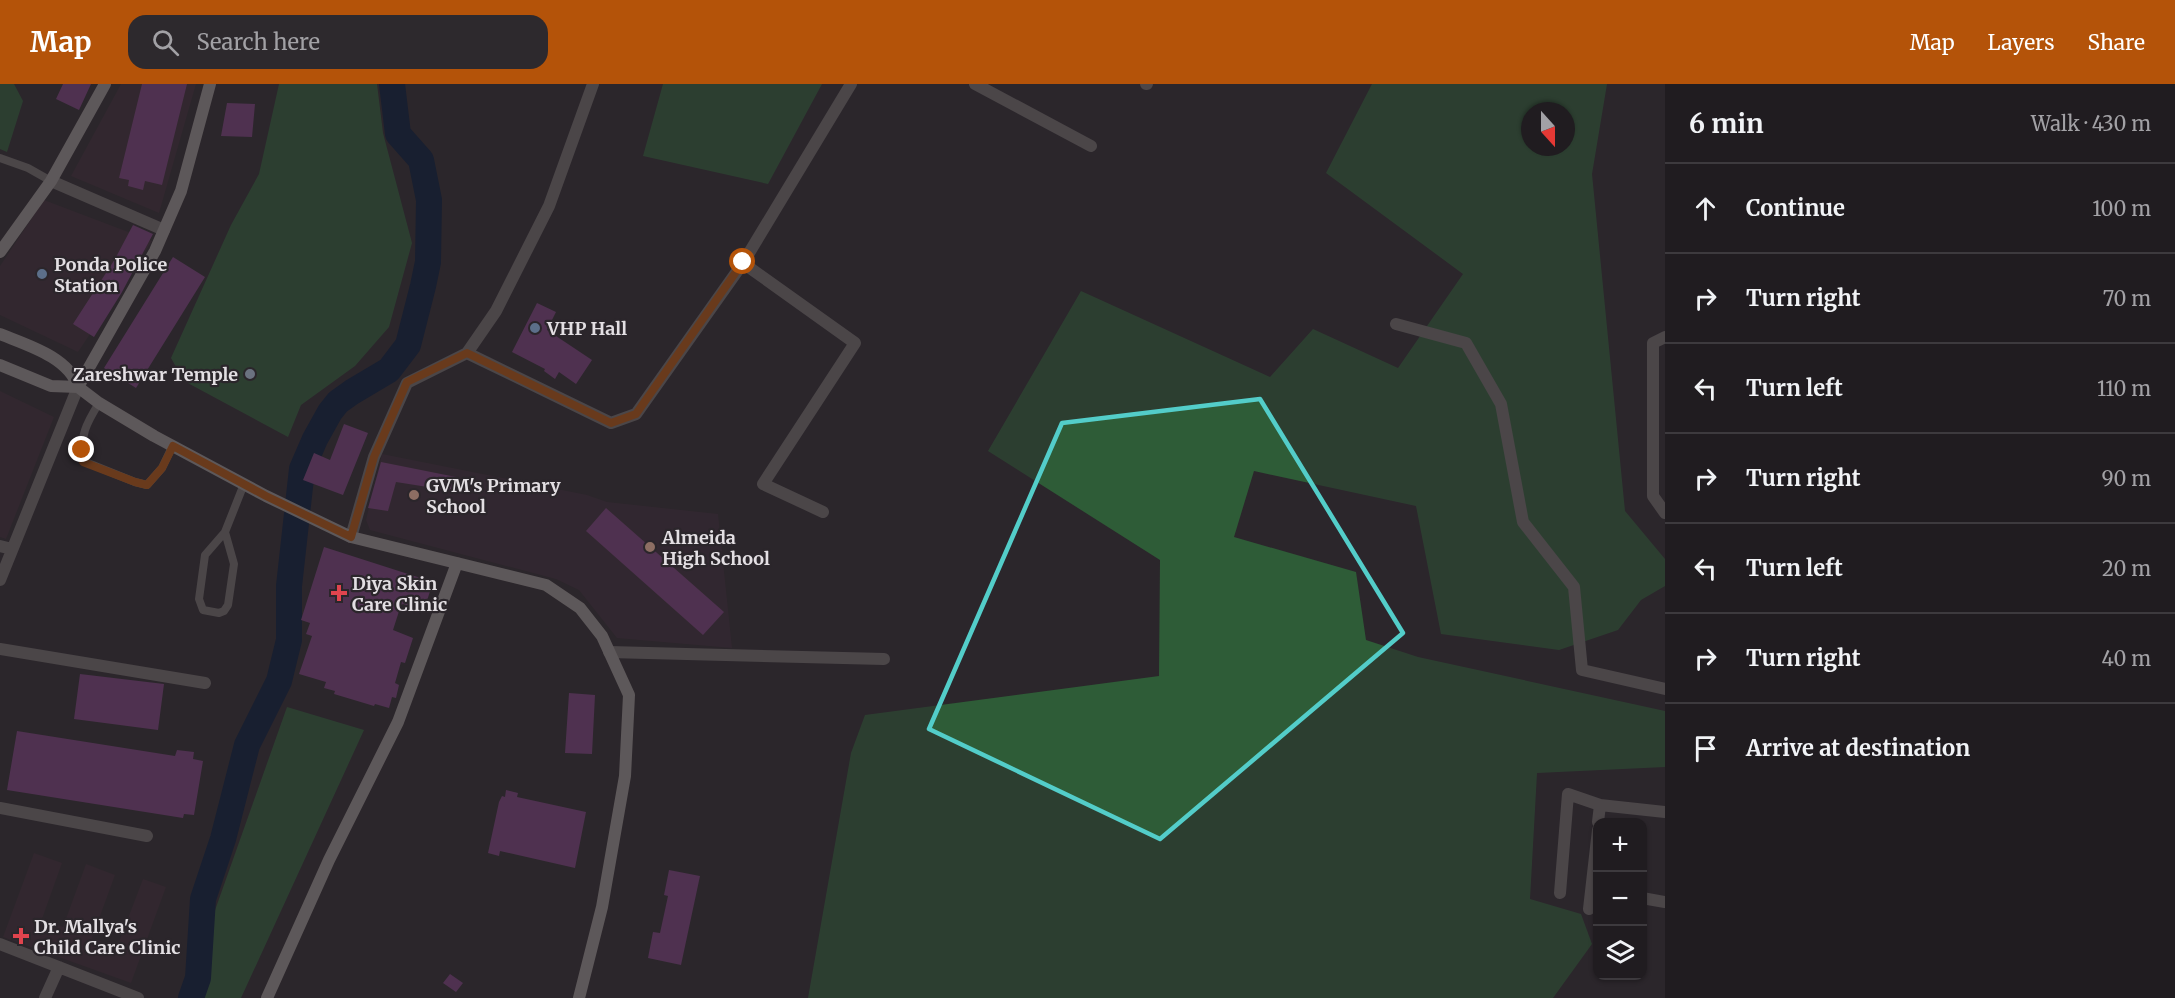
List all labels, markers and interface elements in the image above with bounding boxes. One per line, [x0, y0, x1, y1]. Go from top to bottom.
search box [128, 15, 548, 69]
text: Map [30, 24, 92, 60]
icon: search [149, 26, 182, 59]
text: Search here [197, 28, 320, 56]
text: Map [1910, 29, 1955, 56]
text: Layers [1988, 29, 2055, 56]
text: Share [2088, 29, 2145, 56]
north arrow [1521, 102, 1575, 156]
text: 6 min [1689, 107, 1764, 140]
text: Walk · 430 m [2031, 111, 2151, 136]
icon: ahead [1689, 192, 1722, 225]
text: Continue [1746, 194, 1845, 222]
text: 100 m [2092, 196, 2151, 221]
route start [729, 248, 755, 274]
place label: Ponda Police Station [54, 253, 167, 297]
marker: Ponda Police Station [35, 267, 49, 281]
icon: right [1689, 282, 1722, 315]
text: Turn right [1746, 284, 1860, 312]
text: 70 m [2103, 286, 2151, 311]
place label: VHP Hall [546, 317, 627, 340]
marker: VHP Hall [528, 321, 542, 335]
place label: Zareshwar Temple [73, 363, 238, 386]
marker: Zareshwar Temple [243, 367, 257, 381]
icon: left [1689, 372, 1722, 405]
text: Turn left [1746, 374, 1843, 402]
text: 110 m [2097, 376, 2151, 401]
route end [68, 436, 94, 462]
icon: right [1689, 462, 1722, 495]
text: Turn right [1746, 464, 1860, 492]
text: 90 m [2101, 466, 2151, 491]
place label: GVM's Primary School [426, 474, 561, 518]
marker: GVM's Primary School [407, 488, 421, 502]
place label: Almeida High School [661, 526, 770, 570]
marker: Almeida High School [643, 540, 657, 554]
icon: left [1689, 552, 1722, 585]
text: Turn left [1746, 554, 1843, 582]
text: 20 m [2102, 556, 2151, 581]
place label: Diya Skin Care Clinic [352, 572, 447, 616]
marker: Diya Skin Care Clinic [330, 584, 348, 602]
icon: right [1689, 642, 1722, 675]
text: Turn right [1746, 644, 1860, 672]
text: 40 m [2101, 646, 2151, 671]
icon: arrive [1689, 732, 1722, 765]
text: Arrive at destination [1746, 734, 1970, 762]
map controls [1593, 818, 1647, 980]
button: + [1593, 818, 1647, 872]
button: − [1593, 872, 1647, 926]
place label: Dr. Mallya's Child Care Clinic [34, 915, 180, 959]
button: layers [1593, 926, 1647, 980]
marker: Dr. Mallya's Child Care Clinic [12, 927, 30, 945]

